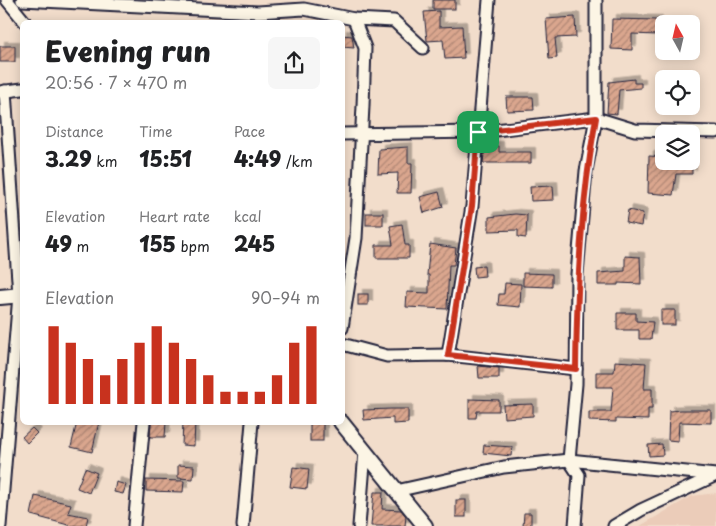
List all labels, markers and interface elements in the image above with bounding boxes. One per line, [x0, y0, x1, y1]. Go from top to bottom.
north arrow [655, 15, 700, 60]
map controls [655, 15, 700, 170]
text: Evening run [45, 29, 211, 72]
button: share [268, 37, 320, 89]
text: 20:56 · 7 × 470 m [45, 70, 187, 94]
button: locate [655, 70, 700, 115]
pin [457, 111, 499, 153]
icon: arrive [464, 118, 492, 146]
text: Distance [45, 121, 104, 142]
text: Time [139, 121, 172, 142]
text: Pace [234, 121, 265, 142]
button: layers [655, 125, 700, 170]
text: 3.29 [45, 142, 92, 174]
text: 15:51 [139, 142, 192, 174]
text: 4:49 [234, 142, 281, 174]
text: km [92, 151, 117, 172]
text: /km [281, 151, 313, 172]
text: Elevation [45, 206, 105, 227]
text: Heart rate [139, 206, 210, 227]
text: kcal [234, 206, 262, 227]
text: 49 [45, 227, 72, 259]
text: 155 [139, 227, 176, 259]
text: 245 [234, 227, 275, 259]
text: m [72, 236, 89, 257]
text: bpm [176, 236, 210, 257]
text: Elevation [45, 285, 114, 309]
text: 90–94 m [251, 285, 320, 309]

